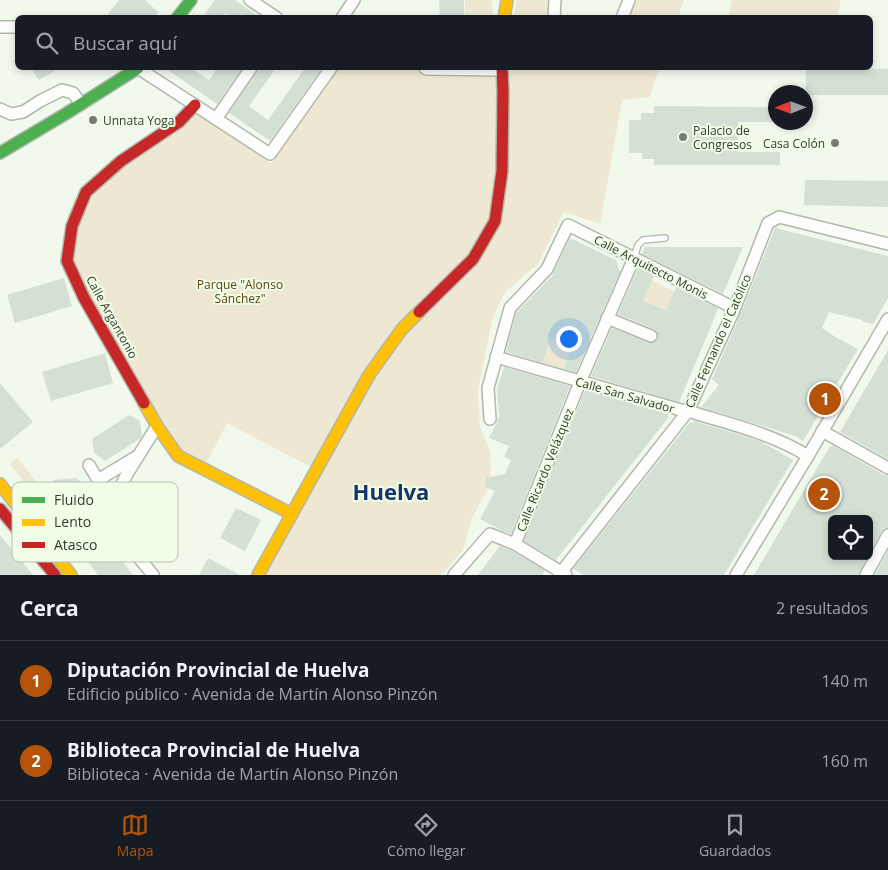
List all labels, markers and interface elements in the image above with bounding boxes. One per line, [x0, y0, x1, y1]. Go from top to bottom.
search box [15, 15, 873, 70]
icon: search [33, 29, 61, 57]
text: Buscar aquí [73, 30, 177, 56]
north arrow [768, 85, 813, 130]
place label: Unnata Yoga [103, 112, 174, 129]
marker: Unnata Yoga [87, 114, 99, 126]
place label: Palacio de Congresos [693, 122, 752, 153]
marker: Palacio de Congresos [677, 131, 689, 143]
place label: Casa Colón [763, 135, 825, 152]
marker: Casa Colón [829, 137, 841, 149]
street label: Calle Arquitecto Monis [591, 231, 711, 303]
street label: Calle Fernando el Católico [681, 271, 755, 411]
street label: Calle Argantonio [82, 273, 142, 361]
park label: Parque "Alonso Sánchez" [197, 276, 283, 307]
your location [556, 326, 582, 352]
street label: Calle San Salvador [573, 373, 677, 417]
pin: 1 [809, 380, 841, 418]
street label: Calle Ricardo Velázquez [512, 405, 578, 534]
pin: 2 [808, 475, 840, 513]
district label: Huelva [353, 476, 429, 506]
legend [12, 482, 178, 562]
text: Fluido [54, 490, 94, 509]
text: Lento [54, 512, 91, 531]
map controls [828, 515, 873, 560]
button: locate [828, 515, 873, 560]
text: Atasco [54, 535, 97, 554]
text: Cerca [20, 594, 79, 622]
text: 2 resultados [776, 597, 868, 619]
text: Diputación Provincial de Huelva [67, 657, 370, 683]
text: 1 [31, 670, 41, 692]
text: 140 m [822, 670, 868, 692]
text: Edificio público · Avenida de Martín Alonso Pinzón [67, 683, 438, 705]
text: Biblioteca Provincial de Huelva [67, 737, 360, 763]
text: 2 [31, 750, 41, 772]
text: 160 m [822, 750, 868, 772]
text: Biblioteca · Avenida de Martín Alonso Pinzón [67, 763, 398, 785]
tab: Mapa [117, 811, 154, 860]
tab: Cómo llegar [387, 811, 465, 860]
tab: Guardados [699, 811, 771, 860]

